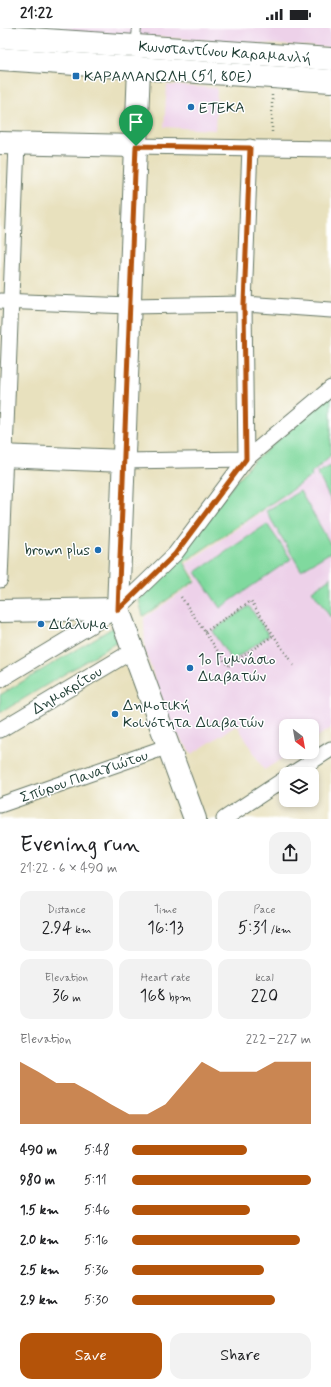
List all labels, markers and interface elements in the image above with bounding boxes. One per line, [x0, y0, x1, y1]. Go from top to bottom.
text: 21:22 [20, 4, 53, 24]
street label: Κωνσταντίνου Καραμανλή [138, 37, 312, 69]
place label: ΚΑΡΑΜΑΝΩΛΗ (51, 80Ε) [84, 67, 252, 87]
marker: ΚΑΡΑΜΑΝΩΛΗ (51, 80Ε) [71, 71, 81, 81]
place label: ΕΤΕΚΑ [199, 98, 245, 118]
marker: ΕΤΕΚΑ [186, 102, 196, 112]
pin [119, 105, 153, 146]
icon: arrive [125, 111, 147, 133]
place label: brown plus [24, 541, 90, 561]
marker: brown plus [93, 545, 103, 555]
place label: Διάλυμα [49, 615, 109, 635]
marker: Διάλυμα [36, 619, 46, 629]
place label: 1ο Γυμνάσιο Διαβατών [198, 650, 276, 687]
street label: Δημοκρίτου [29, 662, 107, 720]
marker: 1ο Γυμνάσιο Διαβατών [185, 663, 195, 673]
place label: Δημοτική Κοινότητα Διαβατών [123, 696, 264, 733]
marker: Δημοτική Κοινότητα Διαβατών [110, 709, 120, 719]
north arrow [279, 719, 319, 759]
map controls [279, 719, 319, 807]
street label: Σπύρου Παναγιώτου [18, 746, 151, 808]
button: layers [279, 767, 319, 807]
text: Evening run [20, 831, 140, 859]
button: share [269, 832, 311, 874]
text: 21:22 · 6 × 490 m [20, 860, 117, 877]
text: Distance [47, 903, 86, 917]
text: Time [154, 903, 177, 917]
text: Pace [254, 903, 275, 917]
text: 2.94 [42, 917, 72, 939]
text: 16:13 [147, 917, 184, 939]
text: 5:31 [238, 917, 267, 939]
text: km [72, 923, 91, 937]
text: /km [267, 923, 291, 937]
text: Elevation [45, 971, 88, 985]
text: Heart rate [141, 971, 190, 985]
text: kcal [255, 971, 274, 985]
text: 36 [52, 985, 69, 1007]
text: 168 [140, 985, 166, 1007]
text: 220 [251, 985, 278, 1007]
text: m [69, 991, 81, 1005]
text: bpm [166, 991, 191, 1005]
text: Elevation [20, 1031, 71, 1048]
text: 222–227 m [246, 1031, 311, 1048]
text: 490 m [20, 1142, 57, 1159]
text: 5:48 [84, 1142, 110, 1159]
text: 980 m [20, 1172, 55, 1189]
text: 5:11 [84, 1172, 107, 1189]
text: 1.5 km [20, 1202, 59, 1219]
text: 5:46 [84, 1202, 110, 1219]
text: 2.0 km [20, 1232, 59, 1249]
text: 5:16 [84, 1232, 108, 1249]
text: 2.5 km [20, 1262, 59, 1279]
text: 5:36 [84, 1262, 108, 1279]
text: 2.9 km [20, 1292, 58, 1309]
text: 5:30 [84, 1292, 109, 1309]
button: Save [20, 1333, 162, 1379]
button: Share [170, 1333, 311, 1379]

